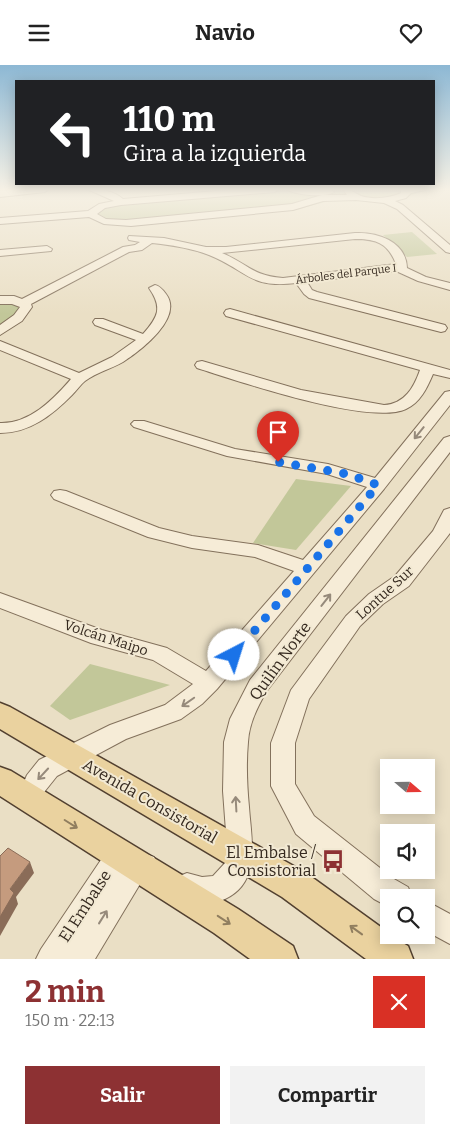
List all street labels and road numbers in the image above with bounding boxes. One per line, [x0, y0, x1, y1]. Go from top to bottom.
street label: Árboles del Parque I [295, 260, 397, 287]
street label: Lontue Sur [353, 563, 417, 623]
street label: Volcán Maipo [62, 616, 150, 660]
street label: Quilín Norte [245, 618, 315, 704]
street label: Avenida Consistorial [79, 755, 221, 848]
street label: El Embalse [55, 867, 115, 945]

